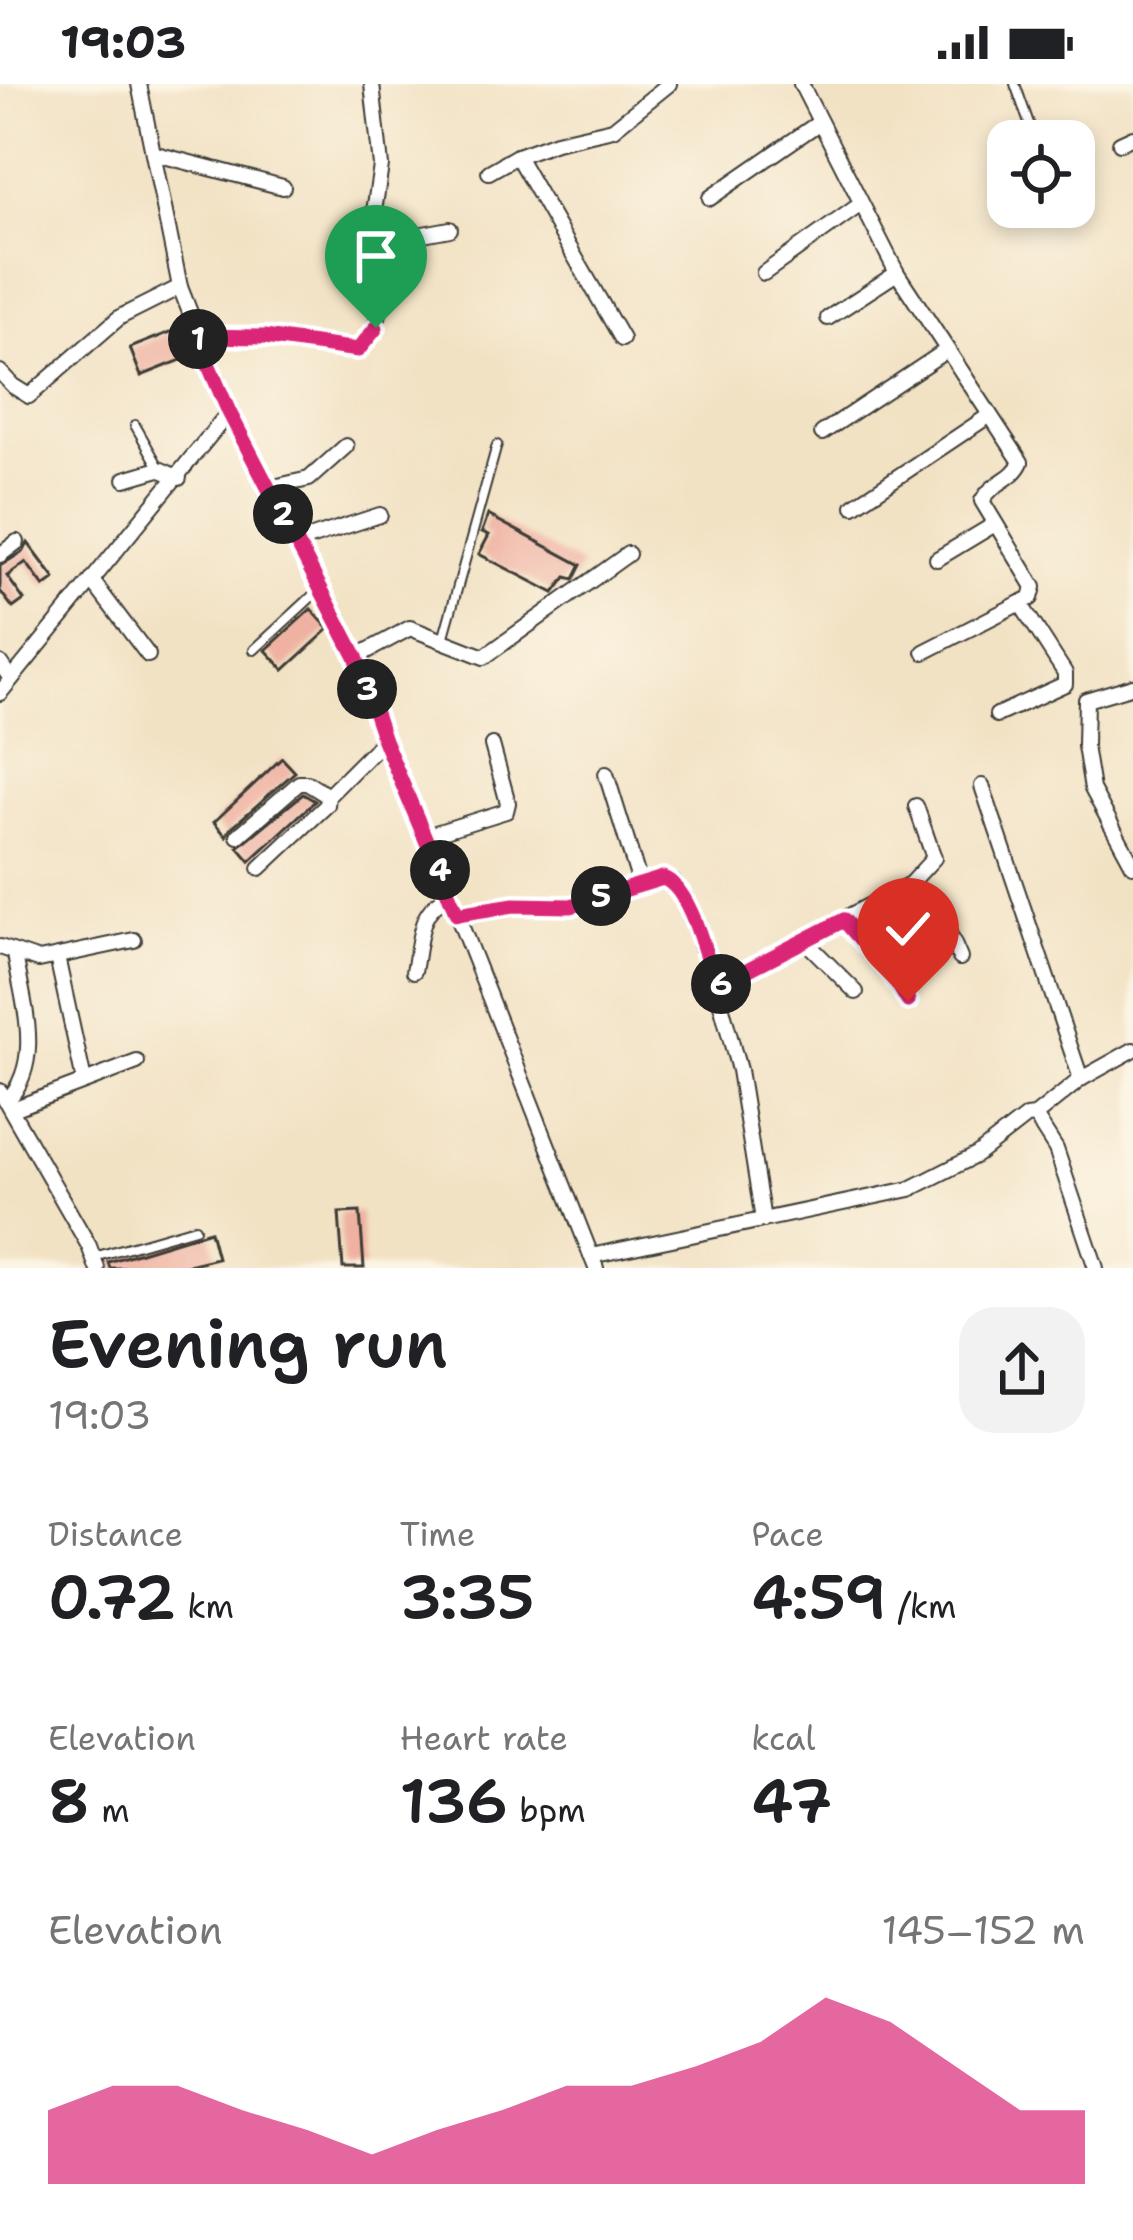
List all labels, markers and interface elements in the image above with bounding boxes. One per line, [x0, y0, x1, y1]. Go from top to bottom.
text: 19:03 [60, 12, 186, 72]
map controls [987, 120, 1095, 228]
button: locate [987, 120, 1095, 228]
pin [325, 205, 427, 328]
icon: arrive [343, 223, 409, 289]
pin: 1 [168, 309, 228, 369]
text: 1 [190, 316, 206, 361]
pin: 2 [253, 484, 313, 544]
text: 2 [271, 491, 295, 536]
pin: 3 [337, 659, 397, 719]
text: 3 [355, 666, 379, 711]
pin: 4 [410, 840, 470, 900]
text: 4 [428, 847, 452, 892]
pin: 5 [571, 866, 631, 926]
text: 5 [591, 873, 611, 918]
pin [857, 878, 959, 1001]
icon: check [875, 896, 941, 962]
pin: 6 [691, 954, 751, 1014]
text: 6 [709, 961, 733, 1006]
text: Evening run [48, 1300, 448, 1388]
button: share [959, 1307, 1085, 1433]
text: 19:03 [48, 1389, 151, 1441]
text: Distance [48, 1512, 183, 1557]
text: Time [400, 1512, 475, 1557]
text: Pace [751, 1512, 824, 1557]
text: 0.72 [48, 1557, 176, 1637]
text: 3:35 [400, 1557, 534, 1637]
text: 4:59 [751, 1557, 886, 1637]
text: km [176, 1584, 234, 1629]
text: /km [886, 1584, 956, 1629]
text: Elevation [48, 1716, 196, 1761]
text: Heart rate [400, 1716, 568, 1761]
text: kcal [751, 1716, 815, 1761]
text: 8 [48, 1761, 90, 1841]
text: 136 [400, 1761, 508, 1841]
text: 47 [751, 1761, 832, 1841]
text: m [90, 1788, 130, 1833]
text: bpm [508, 1788, 586, 1833]
text: Elevation [48, 1904, 223, 1956]
text: 145–152 m [881, 1904, 1085, 1956]

